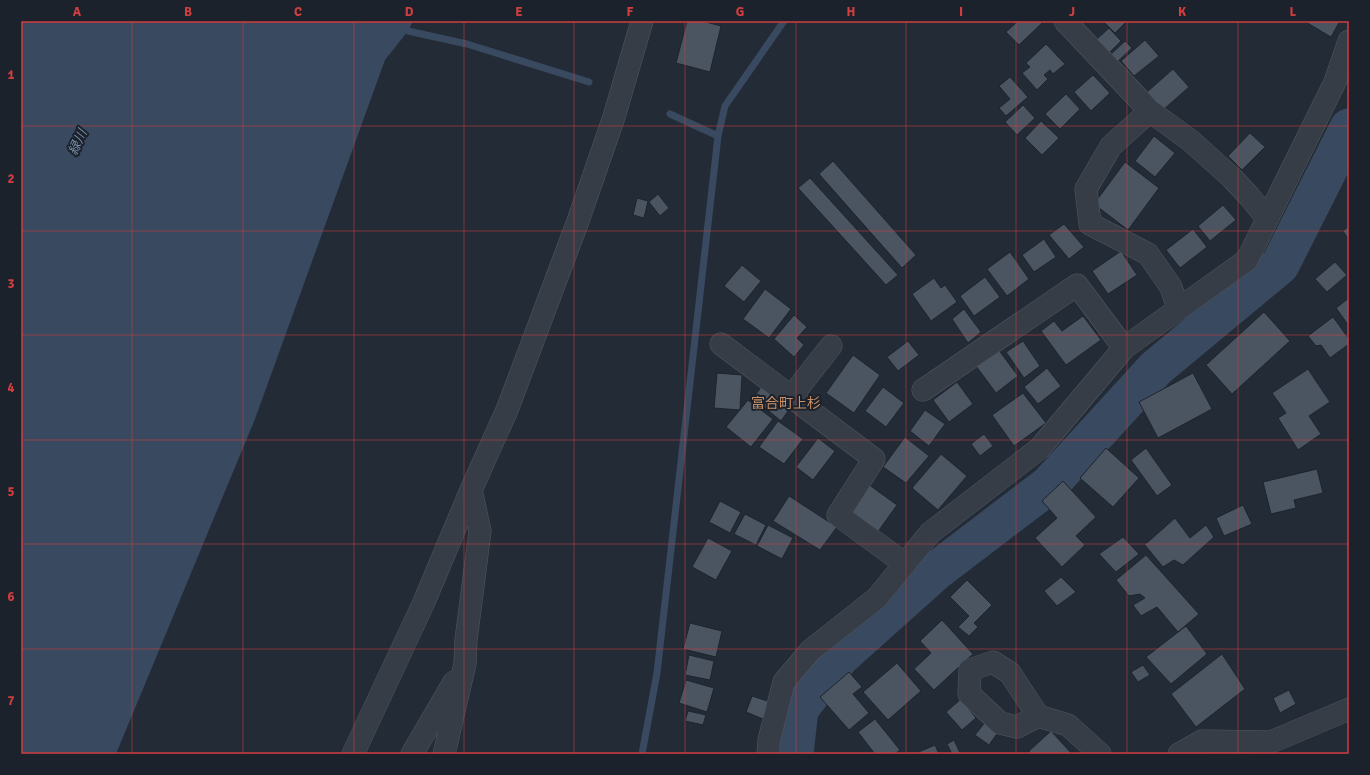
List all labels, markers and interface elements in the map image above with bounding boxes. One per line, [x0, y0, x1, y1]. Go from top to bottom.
text: A [73, 4, 82, 20]
text: B [184, 4, 192, 20]
text: C [294, 4, 302, 20]
text: D [405, 4, 414, 20]
text: E [515, 4, 523, 20]
text: F [627, 4, 634, 20]
text: G [736, 4, 744, 20]
text: H [847, 4, 855, 20]
text: I [959, 4, 963, 20]
text: J [1069, 4, 1075, 20]
text: K [1178, 4, 1186, 20]
text: L [1290, 4, 1297, 20]
text: 1 [7, 67, 15, 83]
water label: 緑川 [65, 125, 91, 158]
text: 2 [7, 171, 15, 187]
text: 3 [7, 276, 15, 292]
text: 4 [7, 380, 15, 396]
district label: 富合町上杉 [751, 395, 821, 412]
text: 5 [7, 484, 15, 500]
text: 6 [7, 589, 15, 605]
text: 7 [7, 693, 15, 709]

